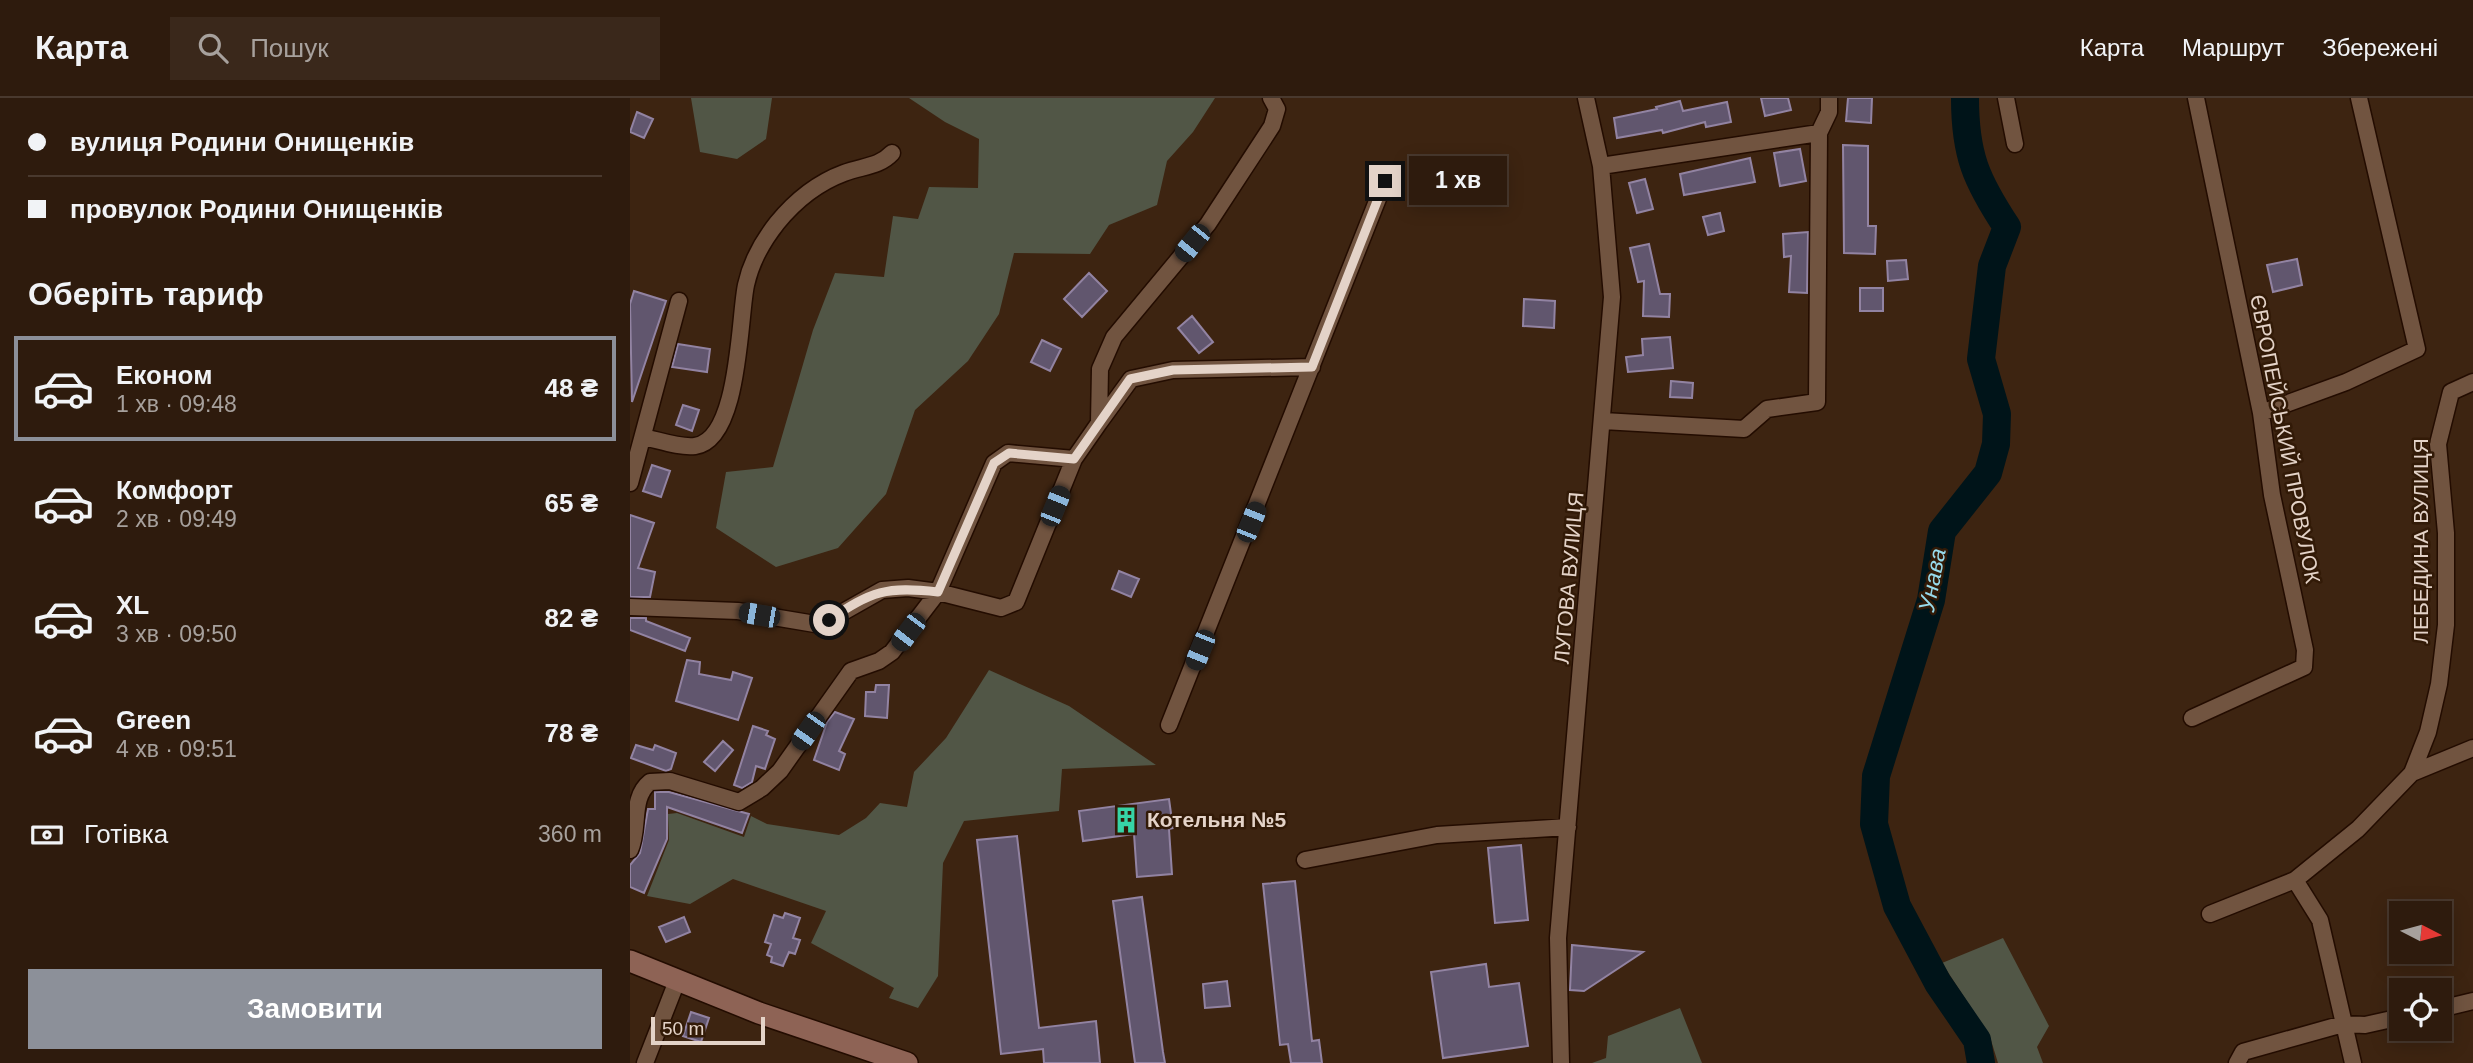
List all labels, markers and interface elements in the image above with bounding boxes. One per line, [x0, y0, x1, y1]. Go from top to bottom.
search box [170, 17, 660, 80]
text: Карта [35, 29, 128, 66]
icon: search [194, 29, 232, 67]
text: Пошук [250, 33, 329, 63]
text: Карта [2080, 34, 2144, 61]
text: Маршрут [2182, 34, 2284, 61]
text: Збережені [2322, 34, 2438, 61]
text: вулиця Родини Онищенків [70, 127, 414, 157]
callout: 1 хв [1410, 156, 1508, 206]
route end [1369, 165, 1401, 197]
text: 1 хв [1435, 167, 1481, 193]
text: провулок Родини Онищенків [70, 194, 443, 224]
car [1171, 220, 1214, 266]
text: Оберіть тариф [28, 276, 264, 312]
street label: ЄВРОПЕЙСЬКИЙ ПРОВУЛОК [2246, 293, 2325, 586]
icon: car [32, 357, 95, 420]
text: Економ [116, 360, 212, 390]
text: 48 ₴ [545, 373, 598, 403]
text: 1 хв · 09:48 [116, 391, 237, 417]
street label: ЛЕБЕДИНА ВУЛИЦЯ [2409, 438, 2432, 644]
icon: car [32, 472, 95, 535]
text: Комфорт [116, 475, 233, 505]
car [1038, 483, 1073, 529]
text: 65 ₴ [545, 488, 598, 518]
street label: ЛУГОВА ВУЛИЦЯ [1550, 491, 1587, 665]
car [1234, 499, 1269, 545]
text: 2 хв · 09:49 [116, 506, 237, 532]
water label: Унава [1913, 546, 1951, 615]
icon: car [32, 587, 95, 650]
text: XL [116, 590, 149, 620]
car [737, 601, 782, 629]
text: 82 ₴ [545, 603, 598, 633]
route start [813, 604, 845, 636]
car [887, 609, 930, 655]
text: 3 хв · 09:50 [116, 621, 237, 647]
car [1183, 627, 1218, 673]
icon: car [32, 702, 95, 765]
text: Green [116, 705, 191, 735]
car [788, 708, 829, 754]
text: 78 ₴ [545, 718, 598, 748]
text: 4 хв · 09:51 [116, 736, 237, 762]
building icon: Котельня №5 [1111, 805, 1141, 835]
place label: Котельня №5 [1147, 808, 1287, 831]
icon: cash [28, 816, 66, 854]
text: Готівка [84, 819, 168, 849]
text: 360 m [538, 821, 602, 847]
north arrow [2389, 901, 2452, 964]
map controls [2389, 901, 2452, 1041]
button: Замовити [28, 969, 602, 1049]
button: locate [2389, 978, 2452, 1041]
scale bar [651, 1014, 765, 1046]
text: 50 m [662, 1018, 704, 1039]

